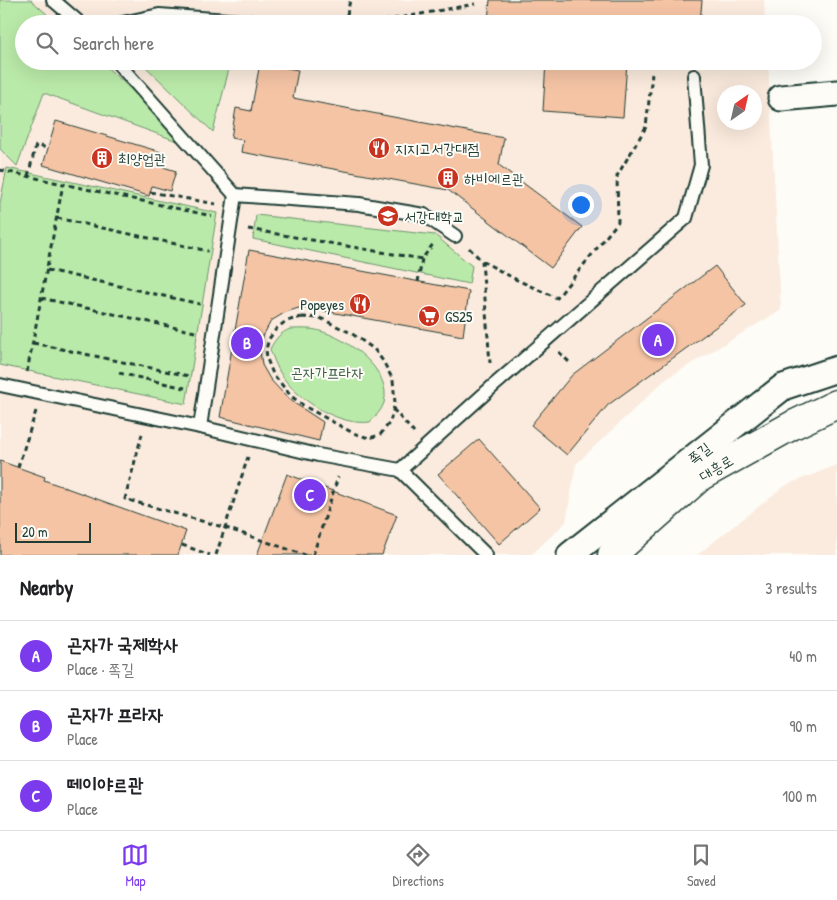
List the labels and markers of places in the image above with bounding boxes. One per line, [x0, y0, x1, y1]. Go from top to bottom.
restaurant icon: 지지고서강대점 [367, 136, 391, 160]
place label: 지지고서강대점 [395, 138, 480, 159]
building icon: 최양업관 [90, 146, 114, 170]
place label: 최양업관 [118, 148, 166, 169]
building icon: 하비에르관 [436, 166, 460, 190]
place label: 하비에르관 [464, 168, 524, 189]
school or university icon: 서강대학교 [376, 204, 400, 228]
place label: 서강대학교 [404, 206, 464, 227]
restaurant icon: Popeyes [348, 292, 372, 316]
place label: Popeyes [300, 294, 344, 315]
supermarket icon: GS25 [417, 304, 441, 328]
place label: GS25 [445, 306, 473, 327]
pin: A [642, 321, 674, 359]
pin: B [231, 324, 263, 362]
pin: C [294, 476, 326, 514]

